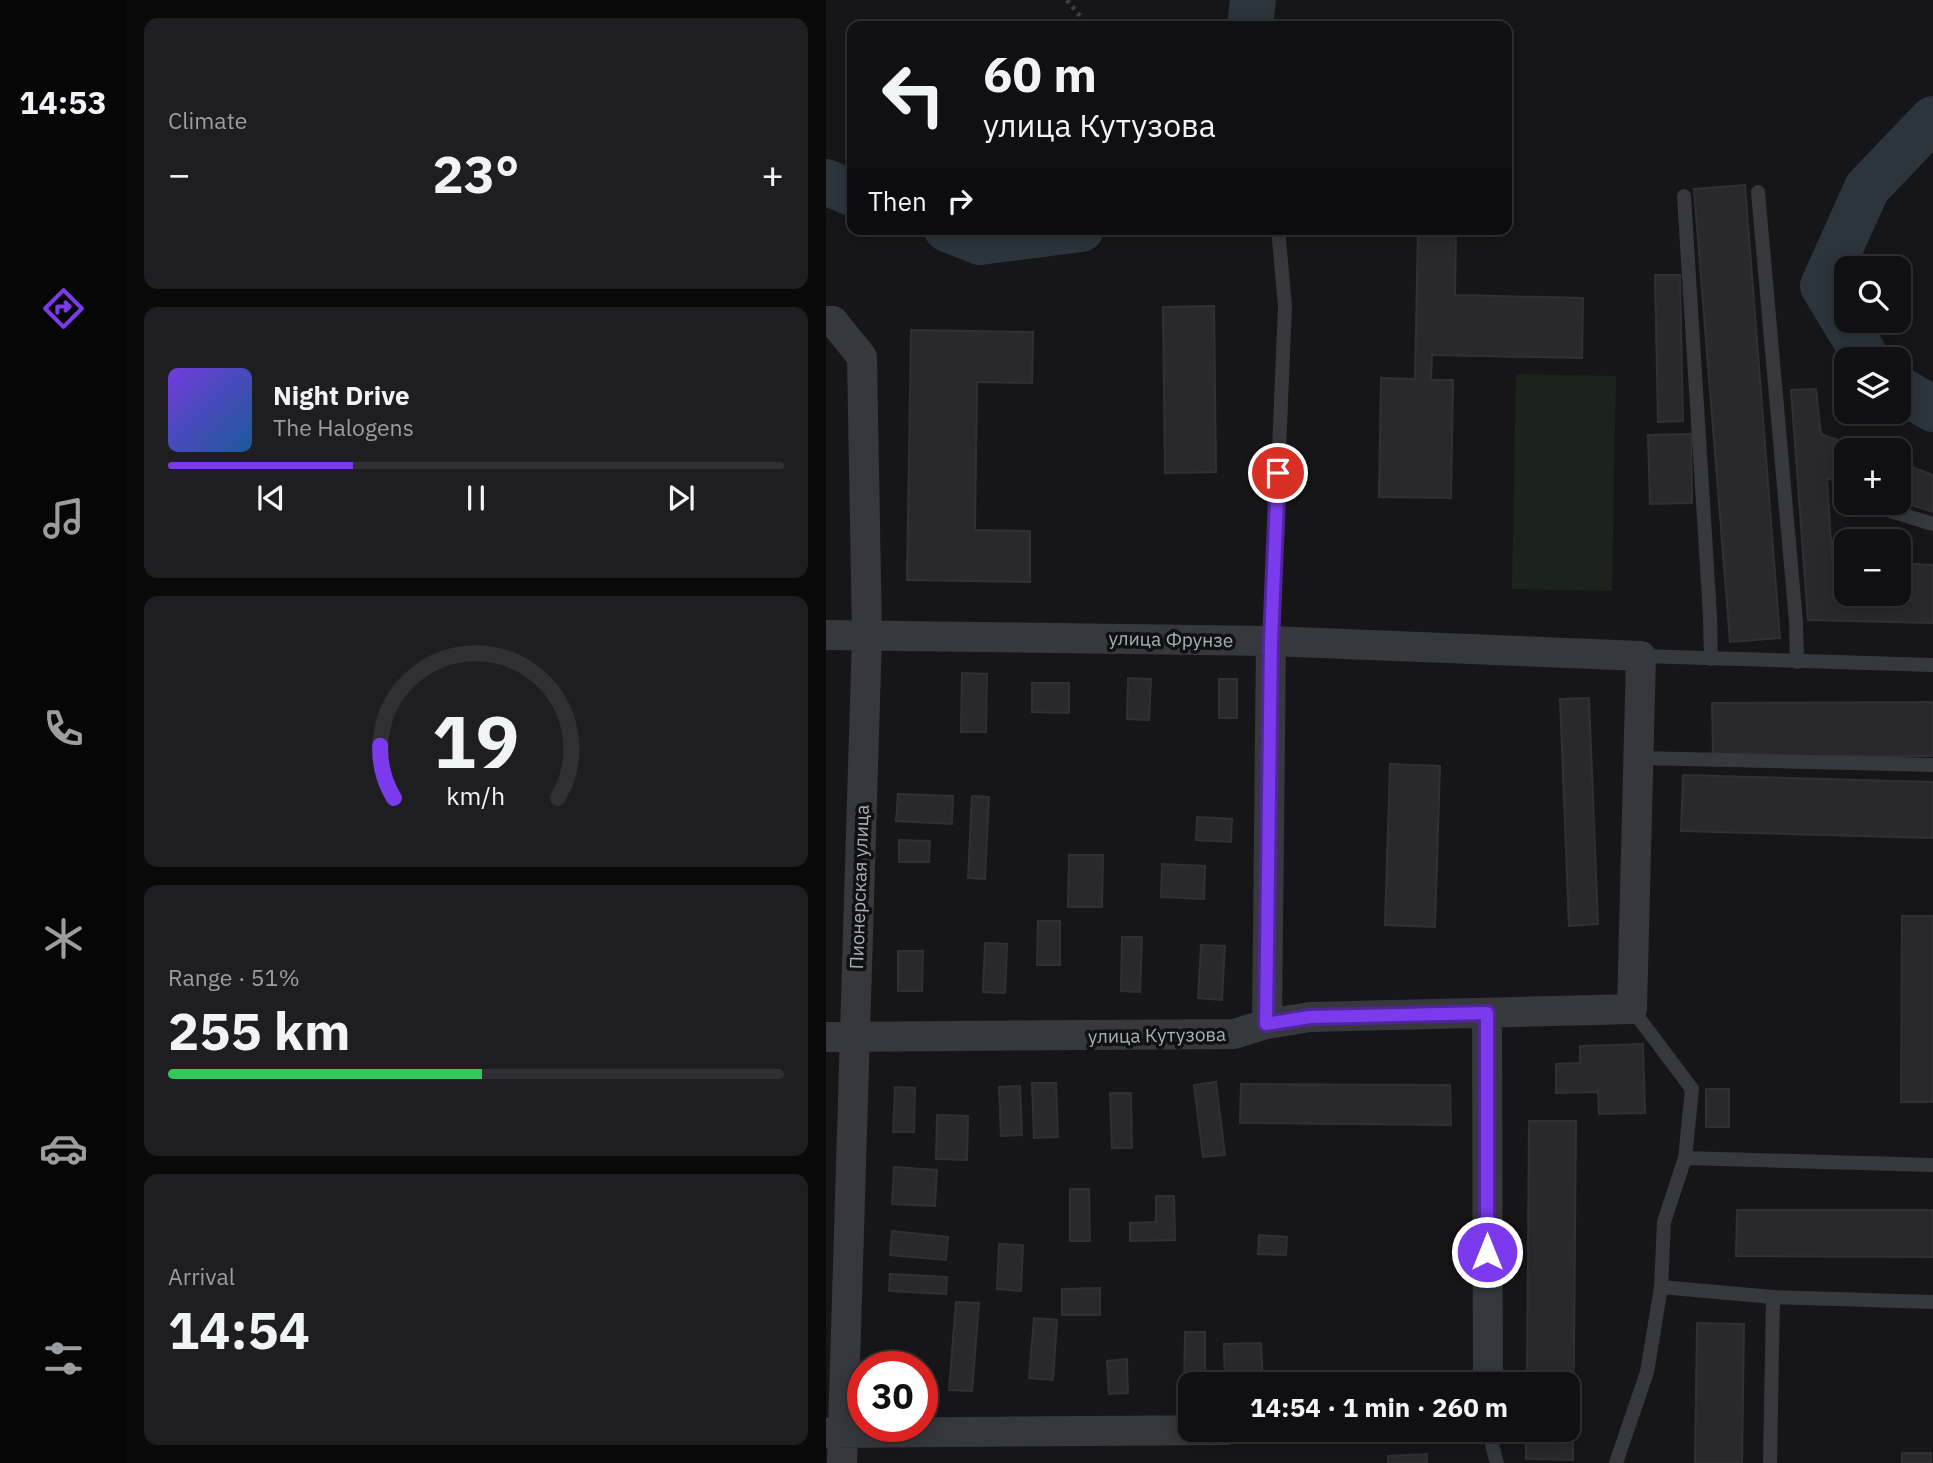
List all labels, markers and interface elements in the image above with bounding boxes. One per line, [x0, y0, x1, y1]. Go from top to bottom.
text: 60 m [983, 42, 1097, 105]
icon: left [868, 49, 959, 140]
text: 14:53 [19, 81, 107, 123]
text: улица Кутузова [983, 104, 1216, 146]
text: Climate [168, 105, 247, 135]
text: 23° [433, 140, 519, 207]
text: − [168, 149, 191, 198]
text: + [761, 149, 784, 198]
icon: right [941, 182, 979, 220]
text: Then [868, 184, 927, 218]
map controls [1834, 256, 1911, 606]
button: search [1834, 256, 1911, 333]
icon: directions [39, 284, 88, 333]
button: layers [1834, 347, 1911, 424]
text: Night Drive [273, 378, 410, 412]
text: The Halogens [273, 412, 414, 442]
button: + [1834, 438, 1911, 515]
pin [1248, 443, 1308, 503]
icon: arrive [1259, 454, 1297, 492]
icon: previous [252, 479, 290, 517]
icon: pause [457, 479, 495, 517]
icon: next [662, 479, 700, 517]
icon: music [39, 494, 88, 543]
button: − [1834, 529, 1911, 606]
street label: улица Фрунзе [1108, 626, 1234, 652]
text: 19 [432, 693, 520, 788]
icon: phone [39, 704, 88, 753]
text: km/h [447, 778, 505, 811]
street label: Пионерская улица [844, 804, 874, 970]
icon: climate [39, 914, 88, 963]
text: Range · 51% [168, 962, 300, 992]
text: 255 km [168, 997, 350, 1064]
street label: улица Кутузова [1088, 1022, 1226, 1048]
icon: car [39, 1124, 88, 1173]
position arrow [1450, 1215, 1524, 1289]
text: Arrival [168, 1261, 235, 1291]
text: 14:54 [168, 1296, 310, 1363]
icon: filters [39, 1334, 88, 1383]
speed limit sign: 30 [847, 1351, 938, 1442]
text: 14:54 · 1 min · 260 m [1250, 1390, 1508, 1424]

